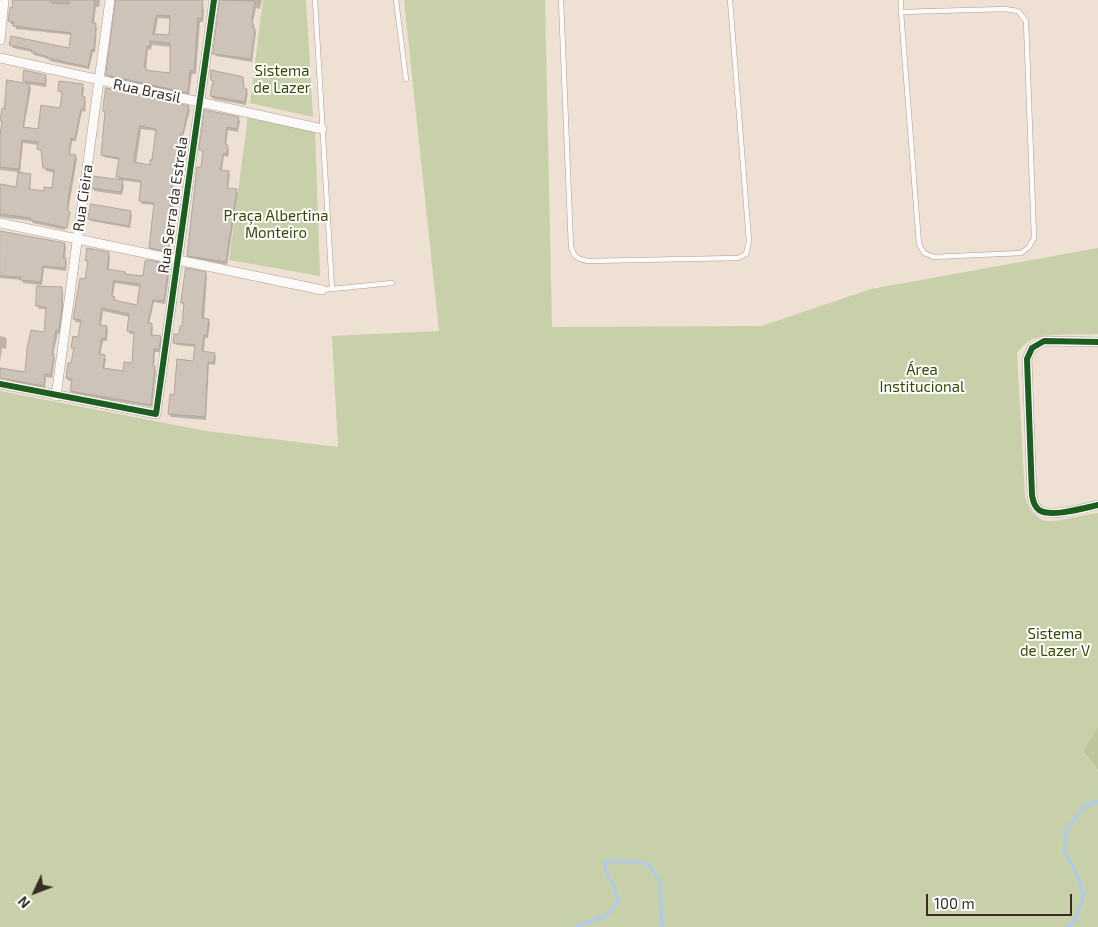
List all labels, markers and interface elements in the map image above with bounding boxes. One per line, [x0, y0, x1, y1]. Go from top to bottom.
park label: Sistema de Lazer [253, 62, 311, 97]
street label: Rua Brasil [112, 75, 182, 107]
street label: Rua Serra da Estrela [154, 135, 192, 275]
street label: Rua Cieira [69, 163, 97, 233]
park label: Praça Albertina Monteiro [224, 207, 328, 242]
park label: Área Institucional [880, 361, 964, 396]
park label: Sistema de Lazer V [1020, 625, 1090, 660]
north arrow [10, 867, 60, 917]
scale bar [928, 884, 1074, 916]
text: N [14, 893, 33, 912]
text: 100 m [934, 894, 975, 912]

